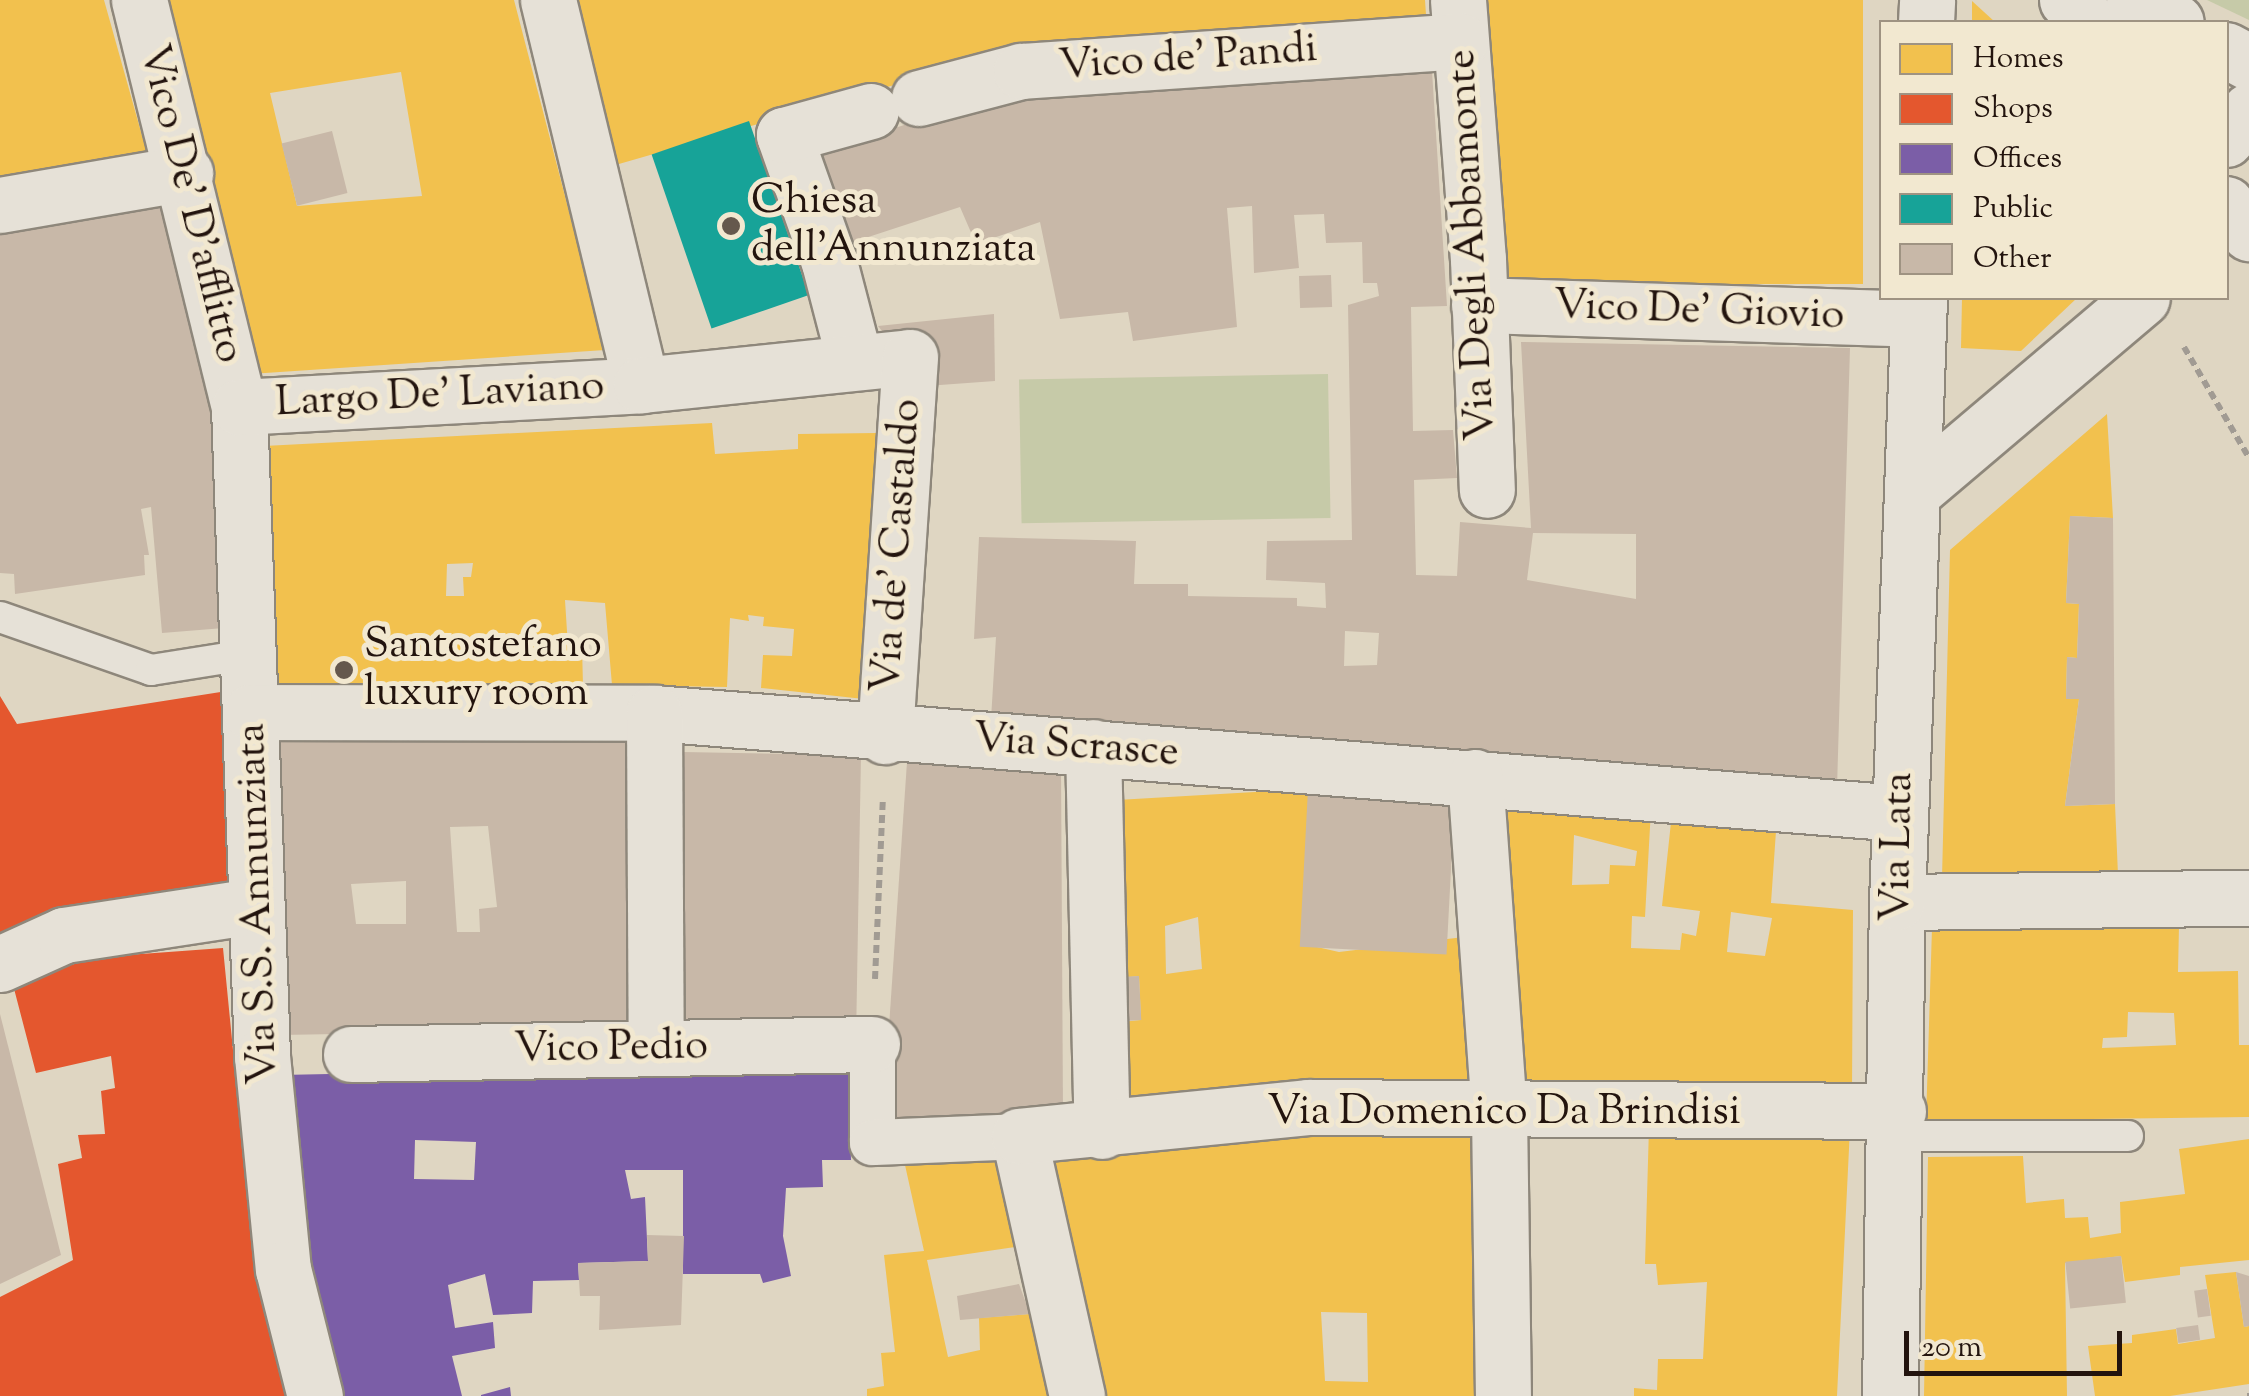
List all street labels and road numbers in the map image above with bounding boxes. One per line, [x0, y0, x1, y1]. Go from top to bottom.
street label: Vico de' Pandi [1057, 25, 1319, 93]
street label: Vico De' D'afflitto [126, 40, 254, 368]
street label: Via Degli Abbamonte [1438, 48, 1508, 442]
street label: Vico De' Giovio [1553, 282, 1845, 342]
street label: Largo De' Laviano [274, 362, 606, 430]
street label: Via de' Castaldo [863, 397, 933, 695]
street label: Via Scrasce [972, 715, 1180, 779]
street label: Via S.S. Annunziata [228, 722, 290, 1086]
street label: Via Lata [1872, 772, 1926, 922]
street label: Vico Pedio [514, 1022, 708, 1076]
street label: Via Domenico Da Brindisi [1267, 1088, 1741, 1138]

